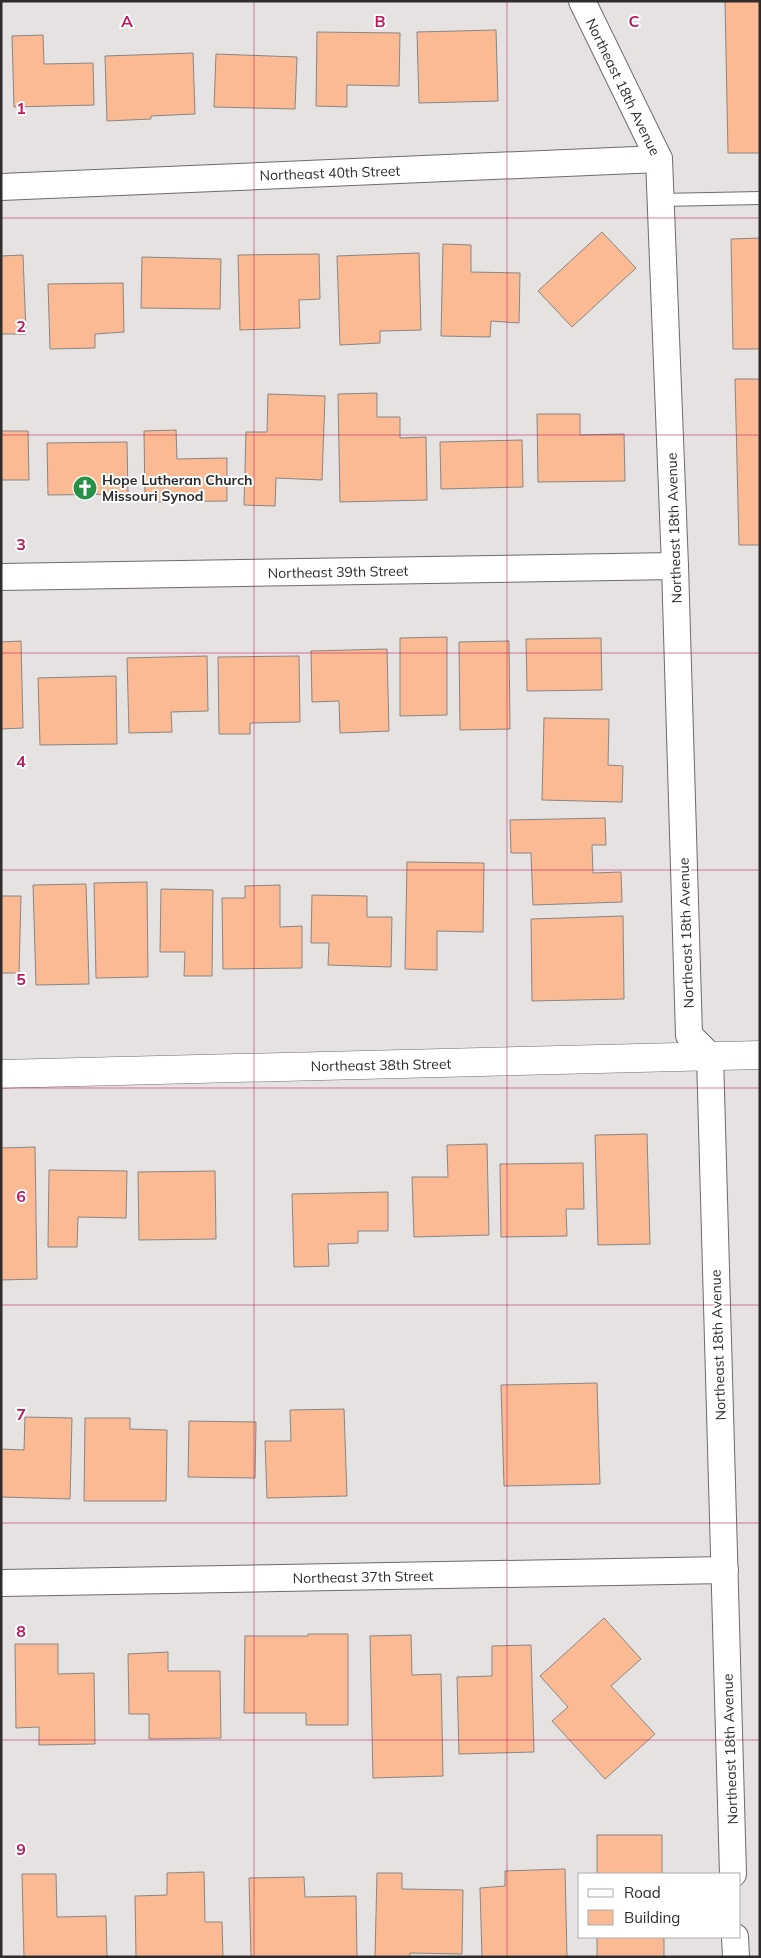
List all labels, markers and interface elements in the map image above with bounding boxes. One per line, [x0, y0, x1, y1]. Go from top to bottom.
text: A [121, 11, 133, 31]
text: B [374, 11, 386, 31]
text: C [629, 11, 640, 31]
street label: Northeast 18th Avenue [582, 15, 664, 159]
text: 1 [16, 98, 26, 118]
street label: Northeast 40th Street [259, 162, 401, 184]
text: 2 [16, 316, 26, 336]
street label: Northeast 18th Avenue [662, 452, 686, 604]
place label: Hope Lutheran Church Missouri Synod [102, 471, 252, 505]
church icon: Hope Lutheran Church Missouri Synod [72, 475, 98, 501]
text: 3 [16, 534, 26, 554]
street label: Northeast 39th Street [267, 562, 409, 582]
text: 4 [16, 751, 26, 771]
street label: Northeast 18th Avenue [674, 857, 698, 1009]
text: 5 [16, 969, 26, 989]
street label: Northeast 38th Street [310, 1055, 452, 1075]
text: 6 [16, 1186, 26, 1206]
street label: Northeast 18th Avenue [706, 1269, 730, 1421]
text: 7 [16, 1404, 26, 1424]
street label: Northeast 37th Street [292, 1567, 434, 1587]
text: 8 [16, 1621, 26, 1641]
street label: Northeast 18th Avenue [718, 1673, 742, 1825]
text: 9 [16, 1839, 26, 1859]
legend [578, 1873, 741, 1938]
text: Road [624, 1883, 661, 1902]
text: Building [624, 1908, 680, 1927]

